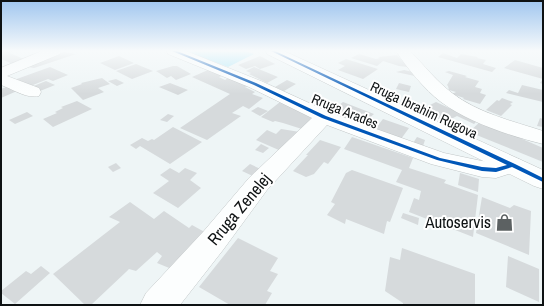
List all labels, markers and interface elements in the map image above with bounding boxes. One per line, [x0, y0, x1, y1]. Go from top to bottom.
street label: Rruga Ibrahim Rugova [368, 77, 481, 143]
street label: Rruga Arades [309, 90, 381, 133]
street label: Rruga Zenelej [202, 168, 276, 250]
place label: Autoservis [424, 210, 491, 233]
shop icon: Autoservis [494, 212, 514, 232]

